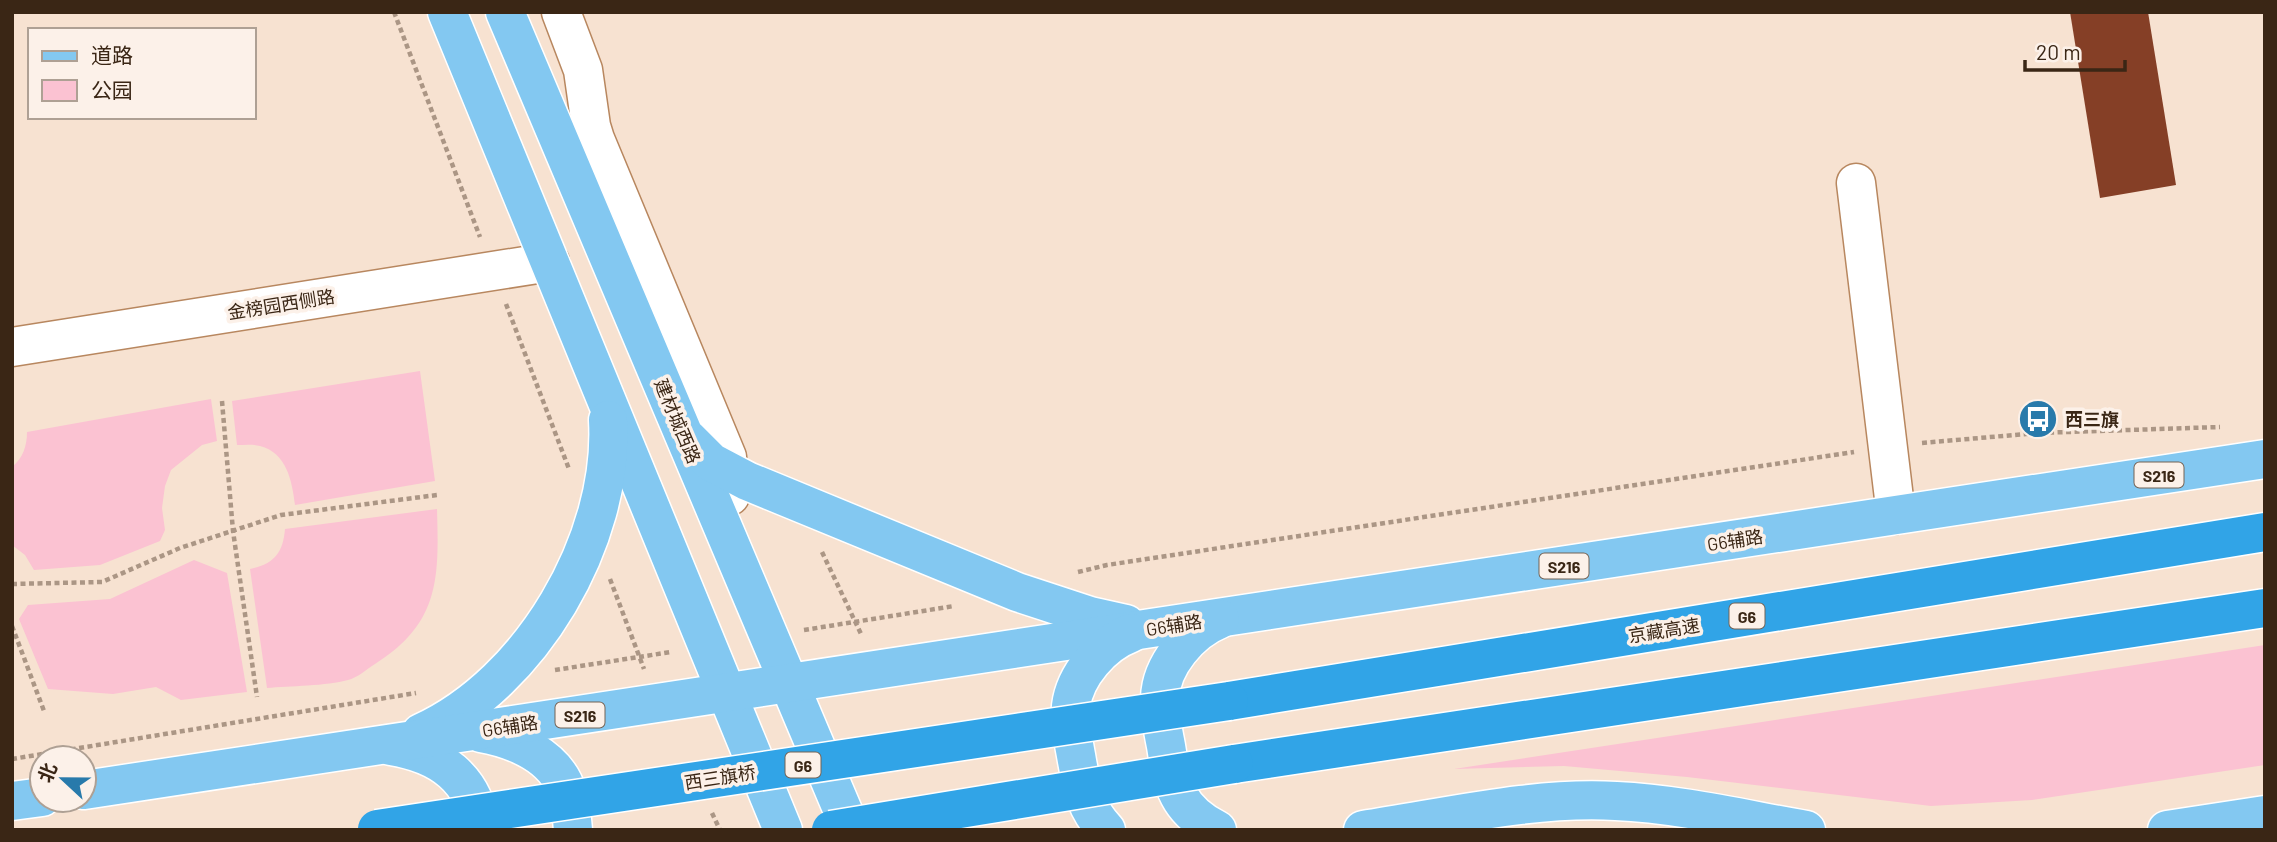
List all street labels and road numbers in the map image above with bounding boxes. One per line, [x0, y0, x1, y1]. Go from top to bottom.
street label: 金榜园西侧路 [226, 285, 336, 323]
street label: 建材城西路 [650, 375, 706, 467]
road number: S216 [2134, 462, 2184, 488]
street label: G6辅路 [1705, 525, 1765, 555]
road number: S216 [1540, 554, 1588, 579]
road number: G6 [1730, 604, 1764, 628]
street label: G6辅路 [1144, 610, 1204, 640]
street label: 京藏高速 [1627, 614, 1701, 646]
road number: S216 [556, 702, 604, 728]
street label: G6辅路 [480, 711, 540, 741]
road number: G6 [786, 752, 820, 778]
street label: 西三旗桥 [683, 761, 757, 793]

